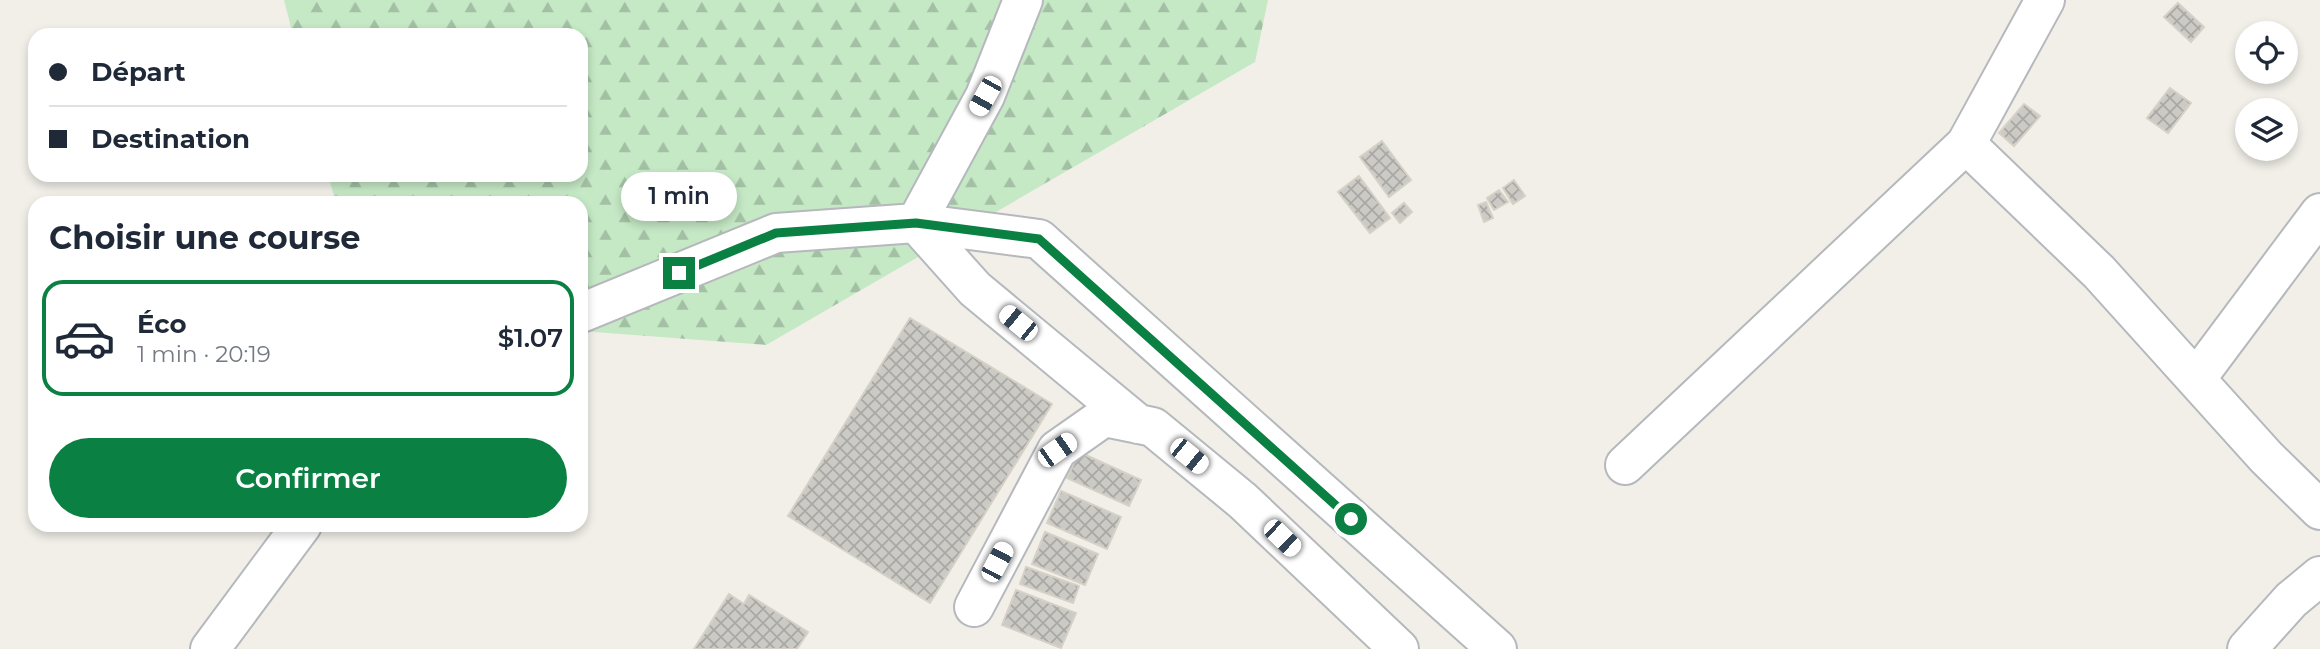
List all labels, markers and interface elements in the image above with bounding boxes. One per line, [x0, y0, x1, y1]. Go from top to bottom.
map controls [2235, 21, 2298, 161]
button: locate [2235, 21, 2298, 84]
text: Départ [91, 56, 186, 88]
car [966, 73, 1005, 119]
button: layers [2235, 98, 2298, 161]
text: Destination [91, 123, 250, 155]
callout: 1 min [621, 172, 737, 220]
text: 1 min [648, 182, 710, 210]
text: Choisir une course [49, 218, 361, 257]
route end [663, 257, 695, 289]
car [996, 302, 1041, 344]
icon: car [53, 307, 116, 370]
text: Éco [137, 308, 187, 340]
text: $1.07 [498, 322, 563, 354]
text: 1 min · 20:19 [137, 340, 271, 368]
car [1034, 429, 1081, 471]
car [1167, 435, 1212, 477]
button: Confirmer [49, 438, 567, 518]
route start [1335, 503, 1367, 535]
car [1260, 516, 1305, 560]
car [978, 539, 1017, 585]

